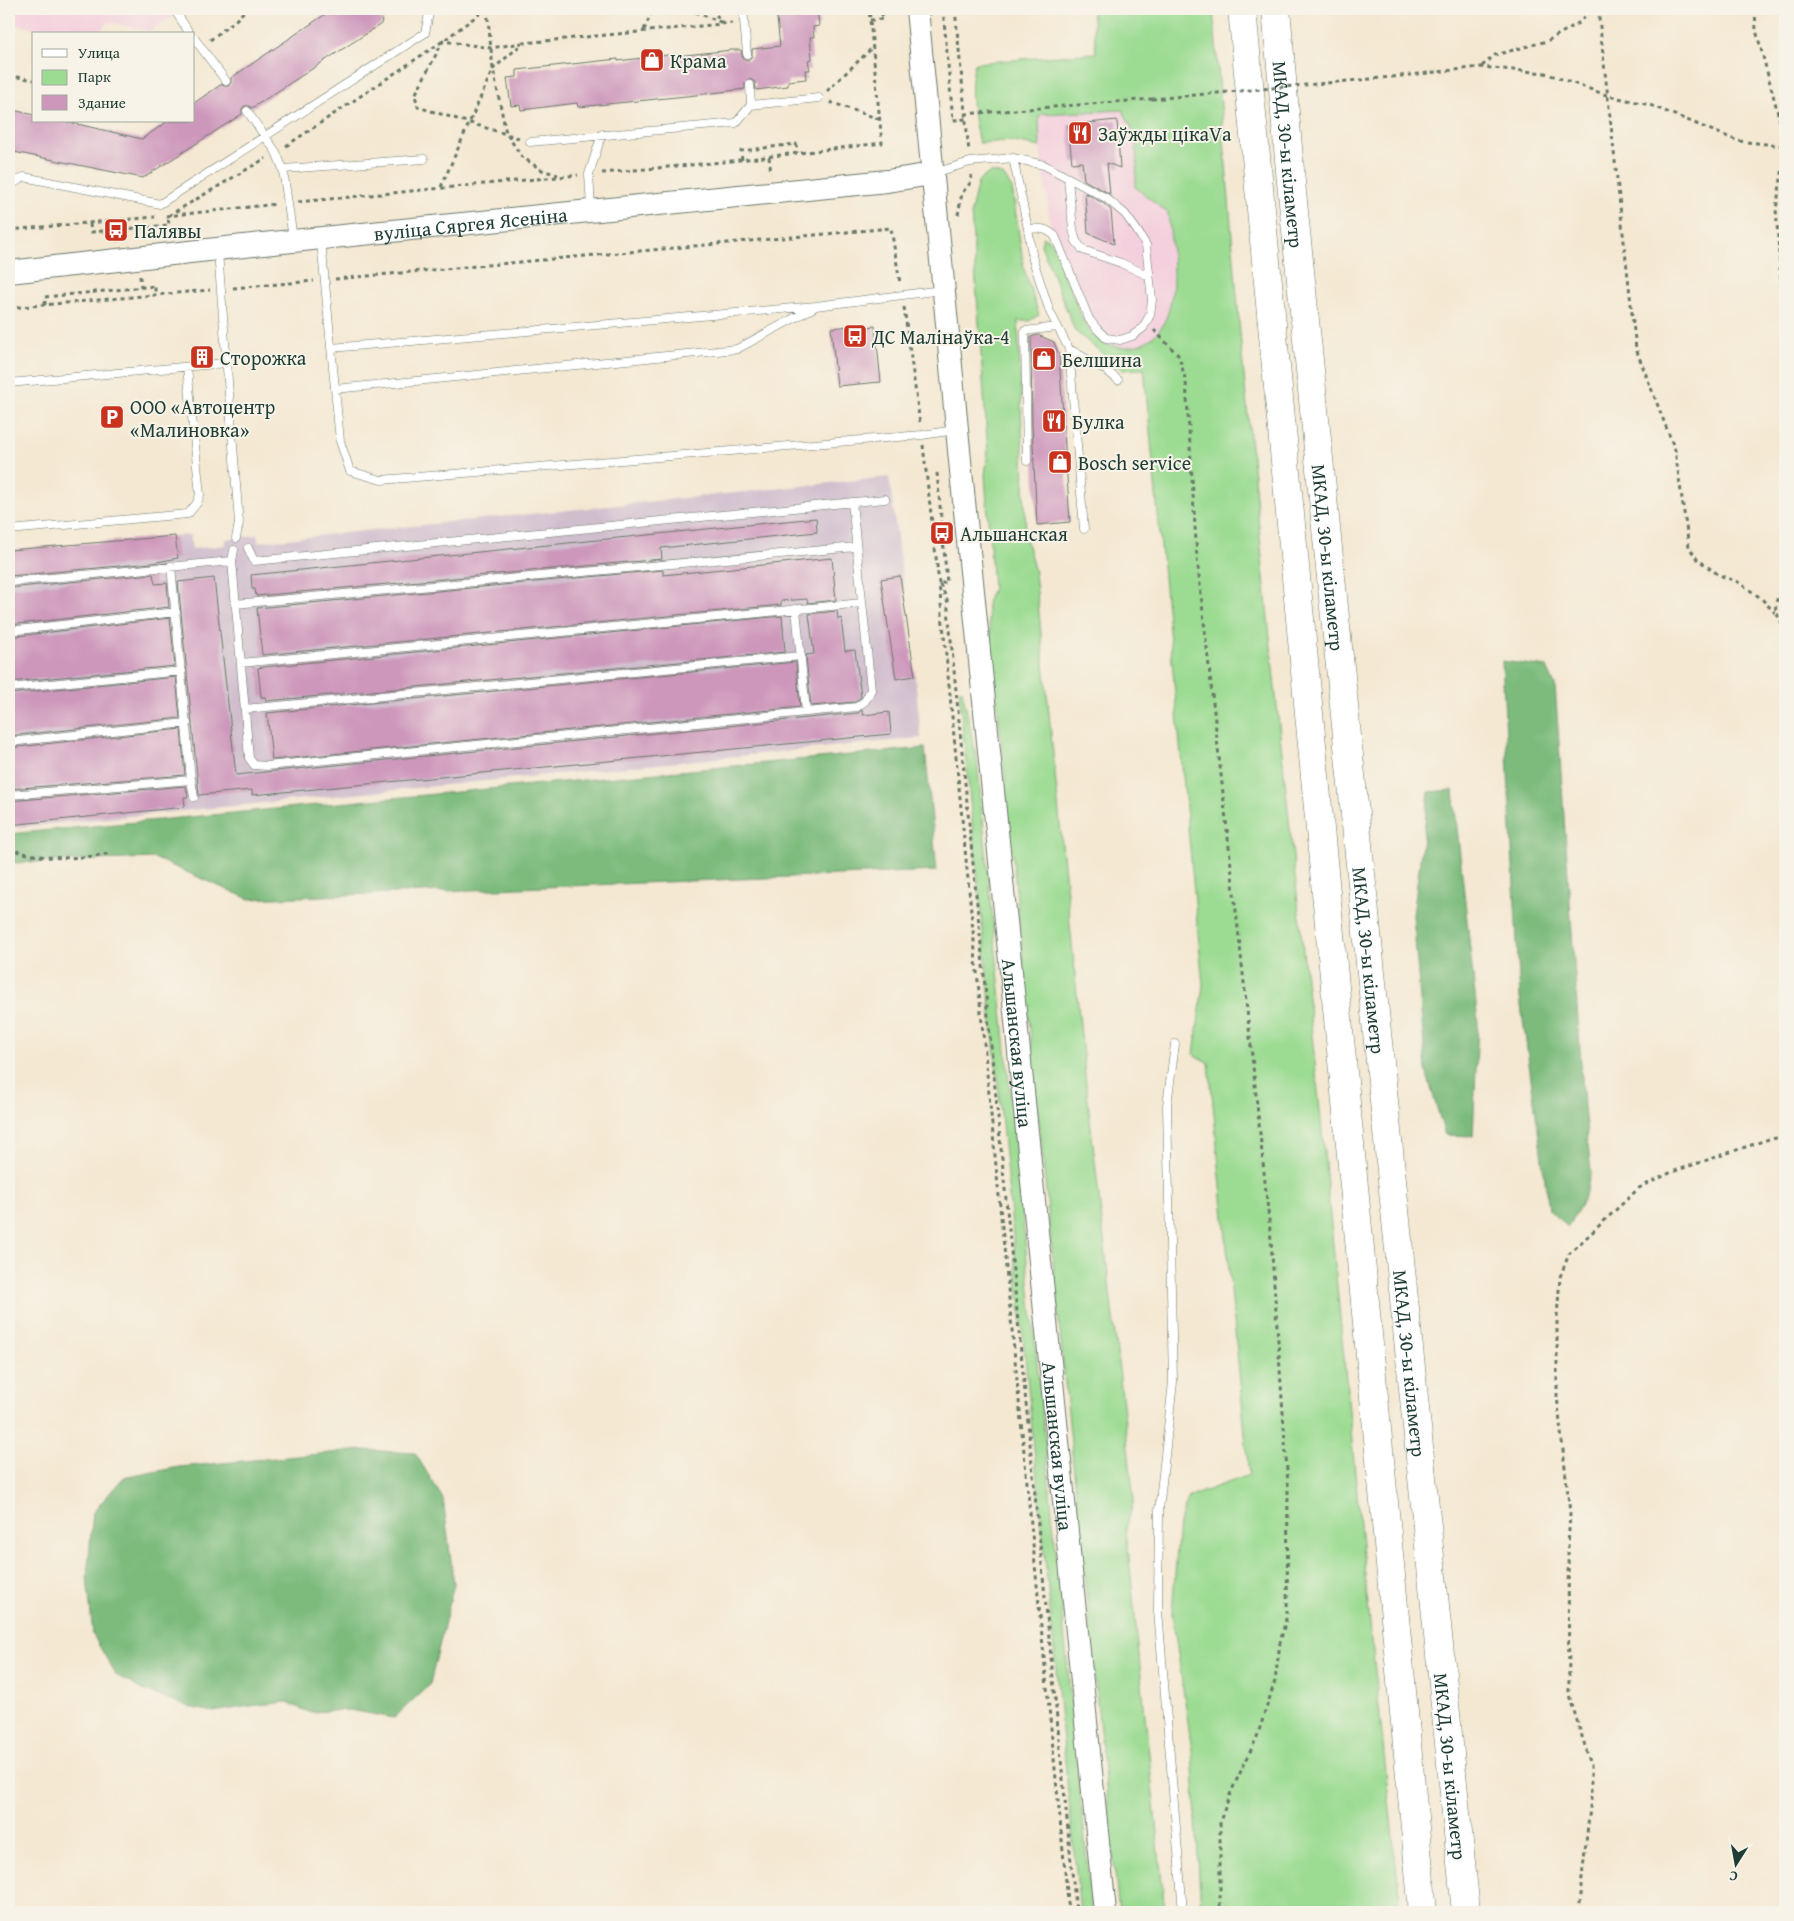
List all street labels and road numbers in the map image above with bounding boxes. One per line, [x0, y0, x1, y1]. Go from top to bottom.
street label: МКАД, 30-ы кіламетр [1266, 60, 1312, 249]
street label: вуліца Сяргея Ясеніна [372, 199, 569, 247]
street label: МКАД, 30-ы кіламетр [1305, 463, 1353, 652]
street label: МКАД, 30-ы кіламетр [1346, 866, 1394, 1055]
street label: Альшанская вуліца [995, 957, 1041, 1129]
street label: МКАД, 30-ы кіламетр [1387, 1269, 1434, 1458]
street label: Альшанская вуліца [1036, 1360, 1081, 1532]
street label: МКАД, 30-ы кіламетр [1427, 1671, 1475, 1861]

